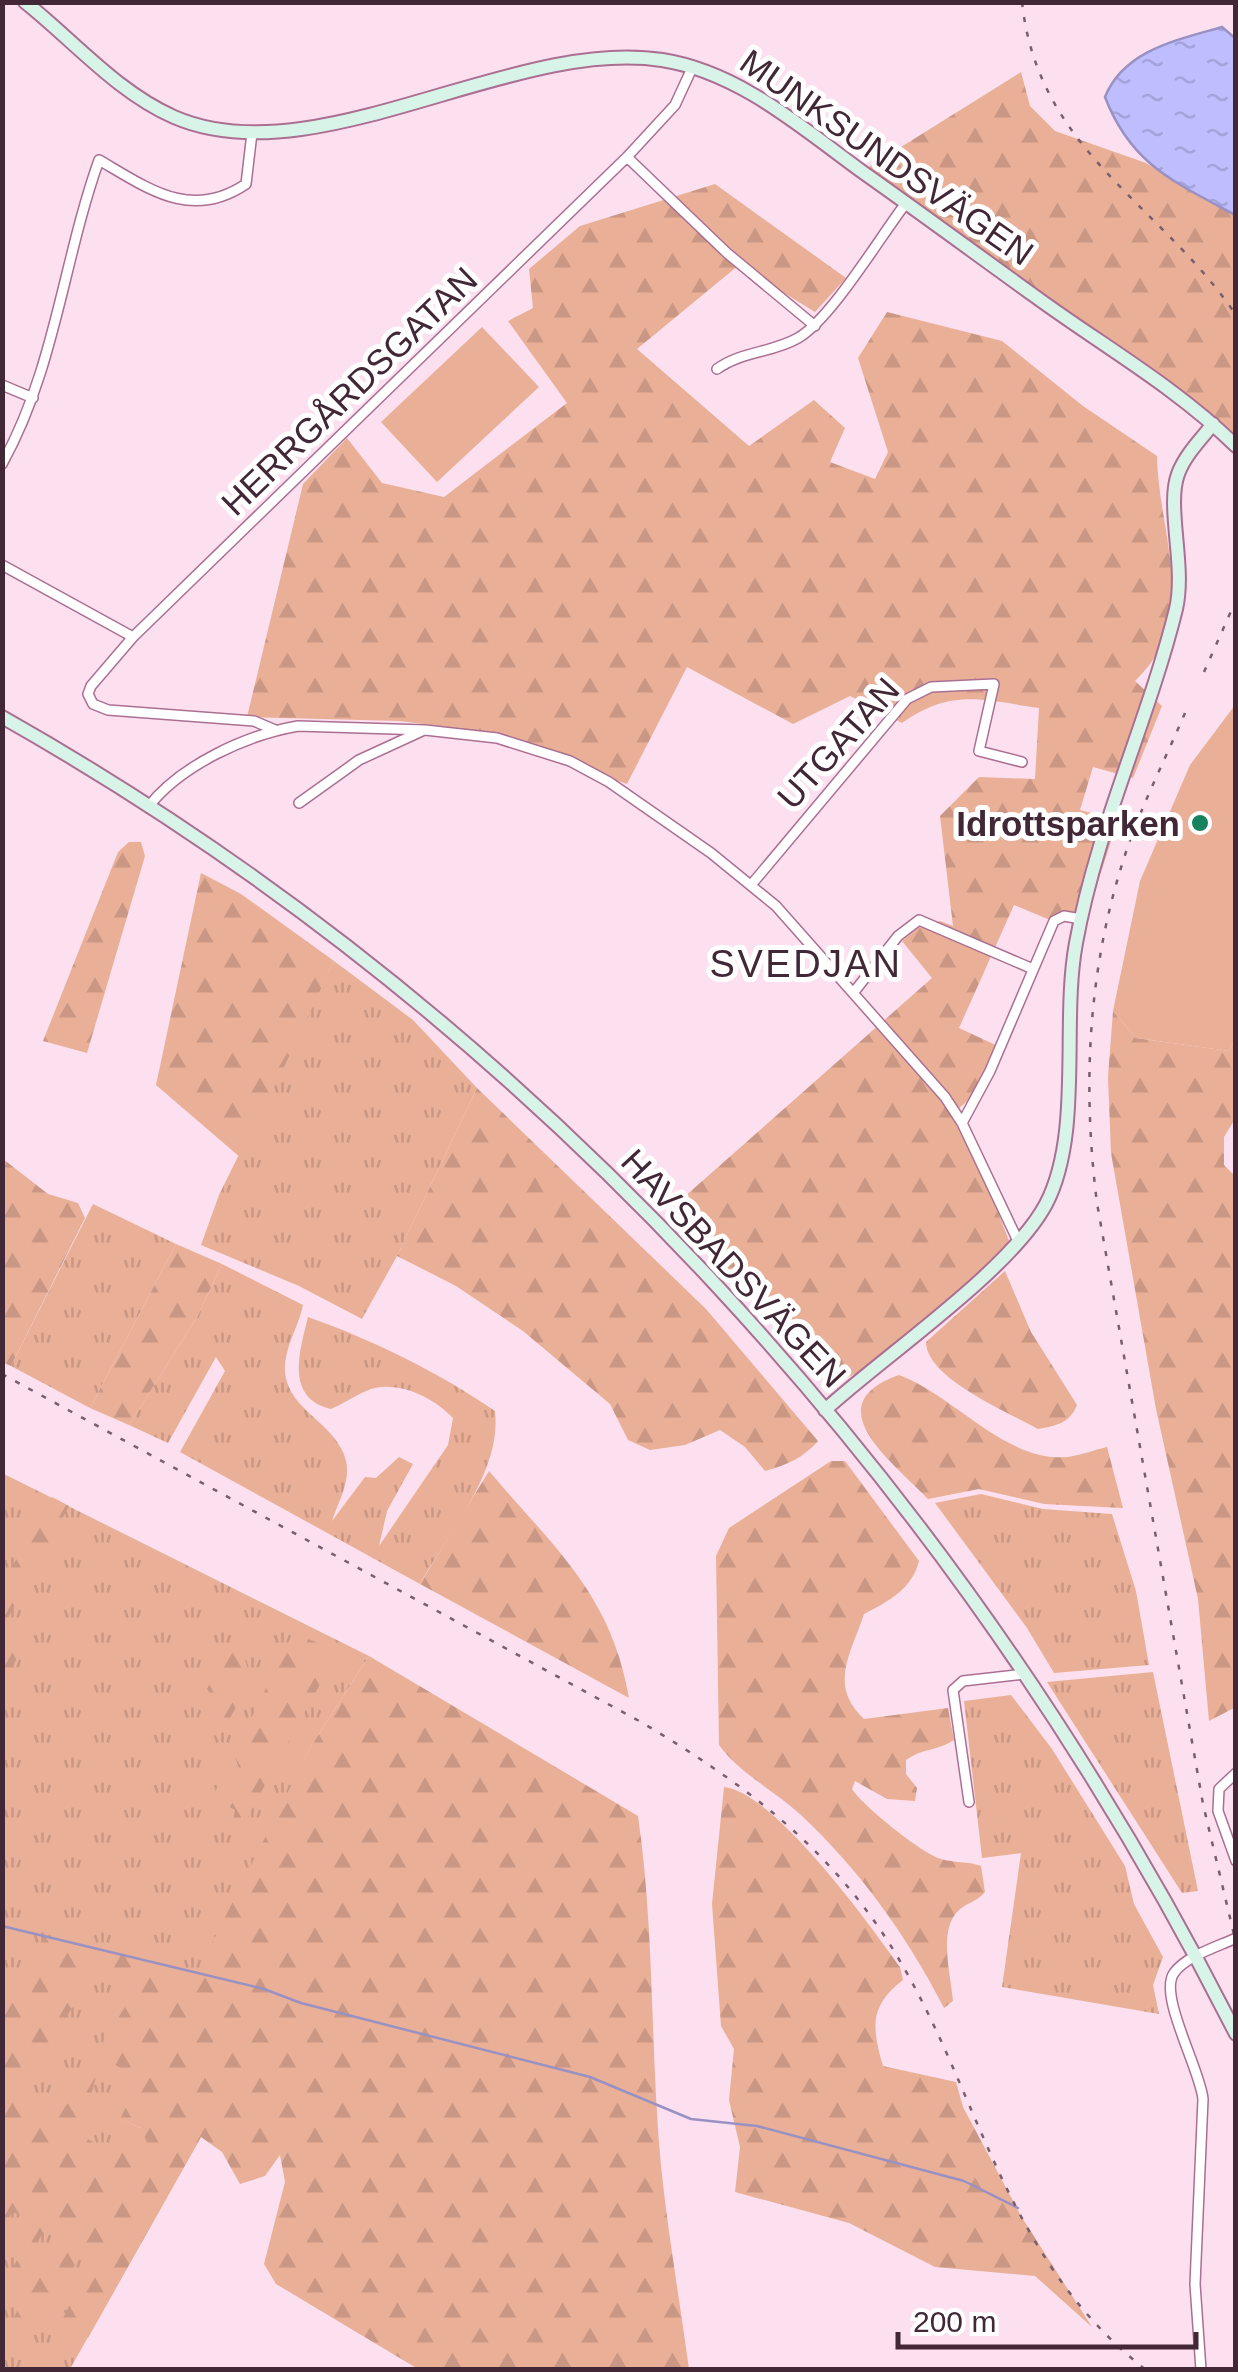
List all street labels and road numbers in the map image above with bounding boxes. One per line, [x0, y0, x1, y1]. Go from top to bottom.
street label: MUNKSUNDSVÄGEN [733, 41, 1041, 273]
street label: HERRGÅRDSGATAN [214, 259, 484, 523]
street label: UTGATAN [769, 670, 907, 816]
street label: HAVSBADSVÄGEN [614, 1141, 854, 1395]

